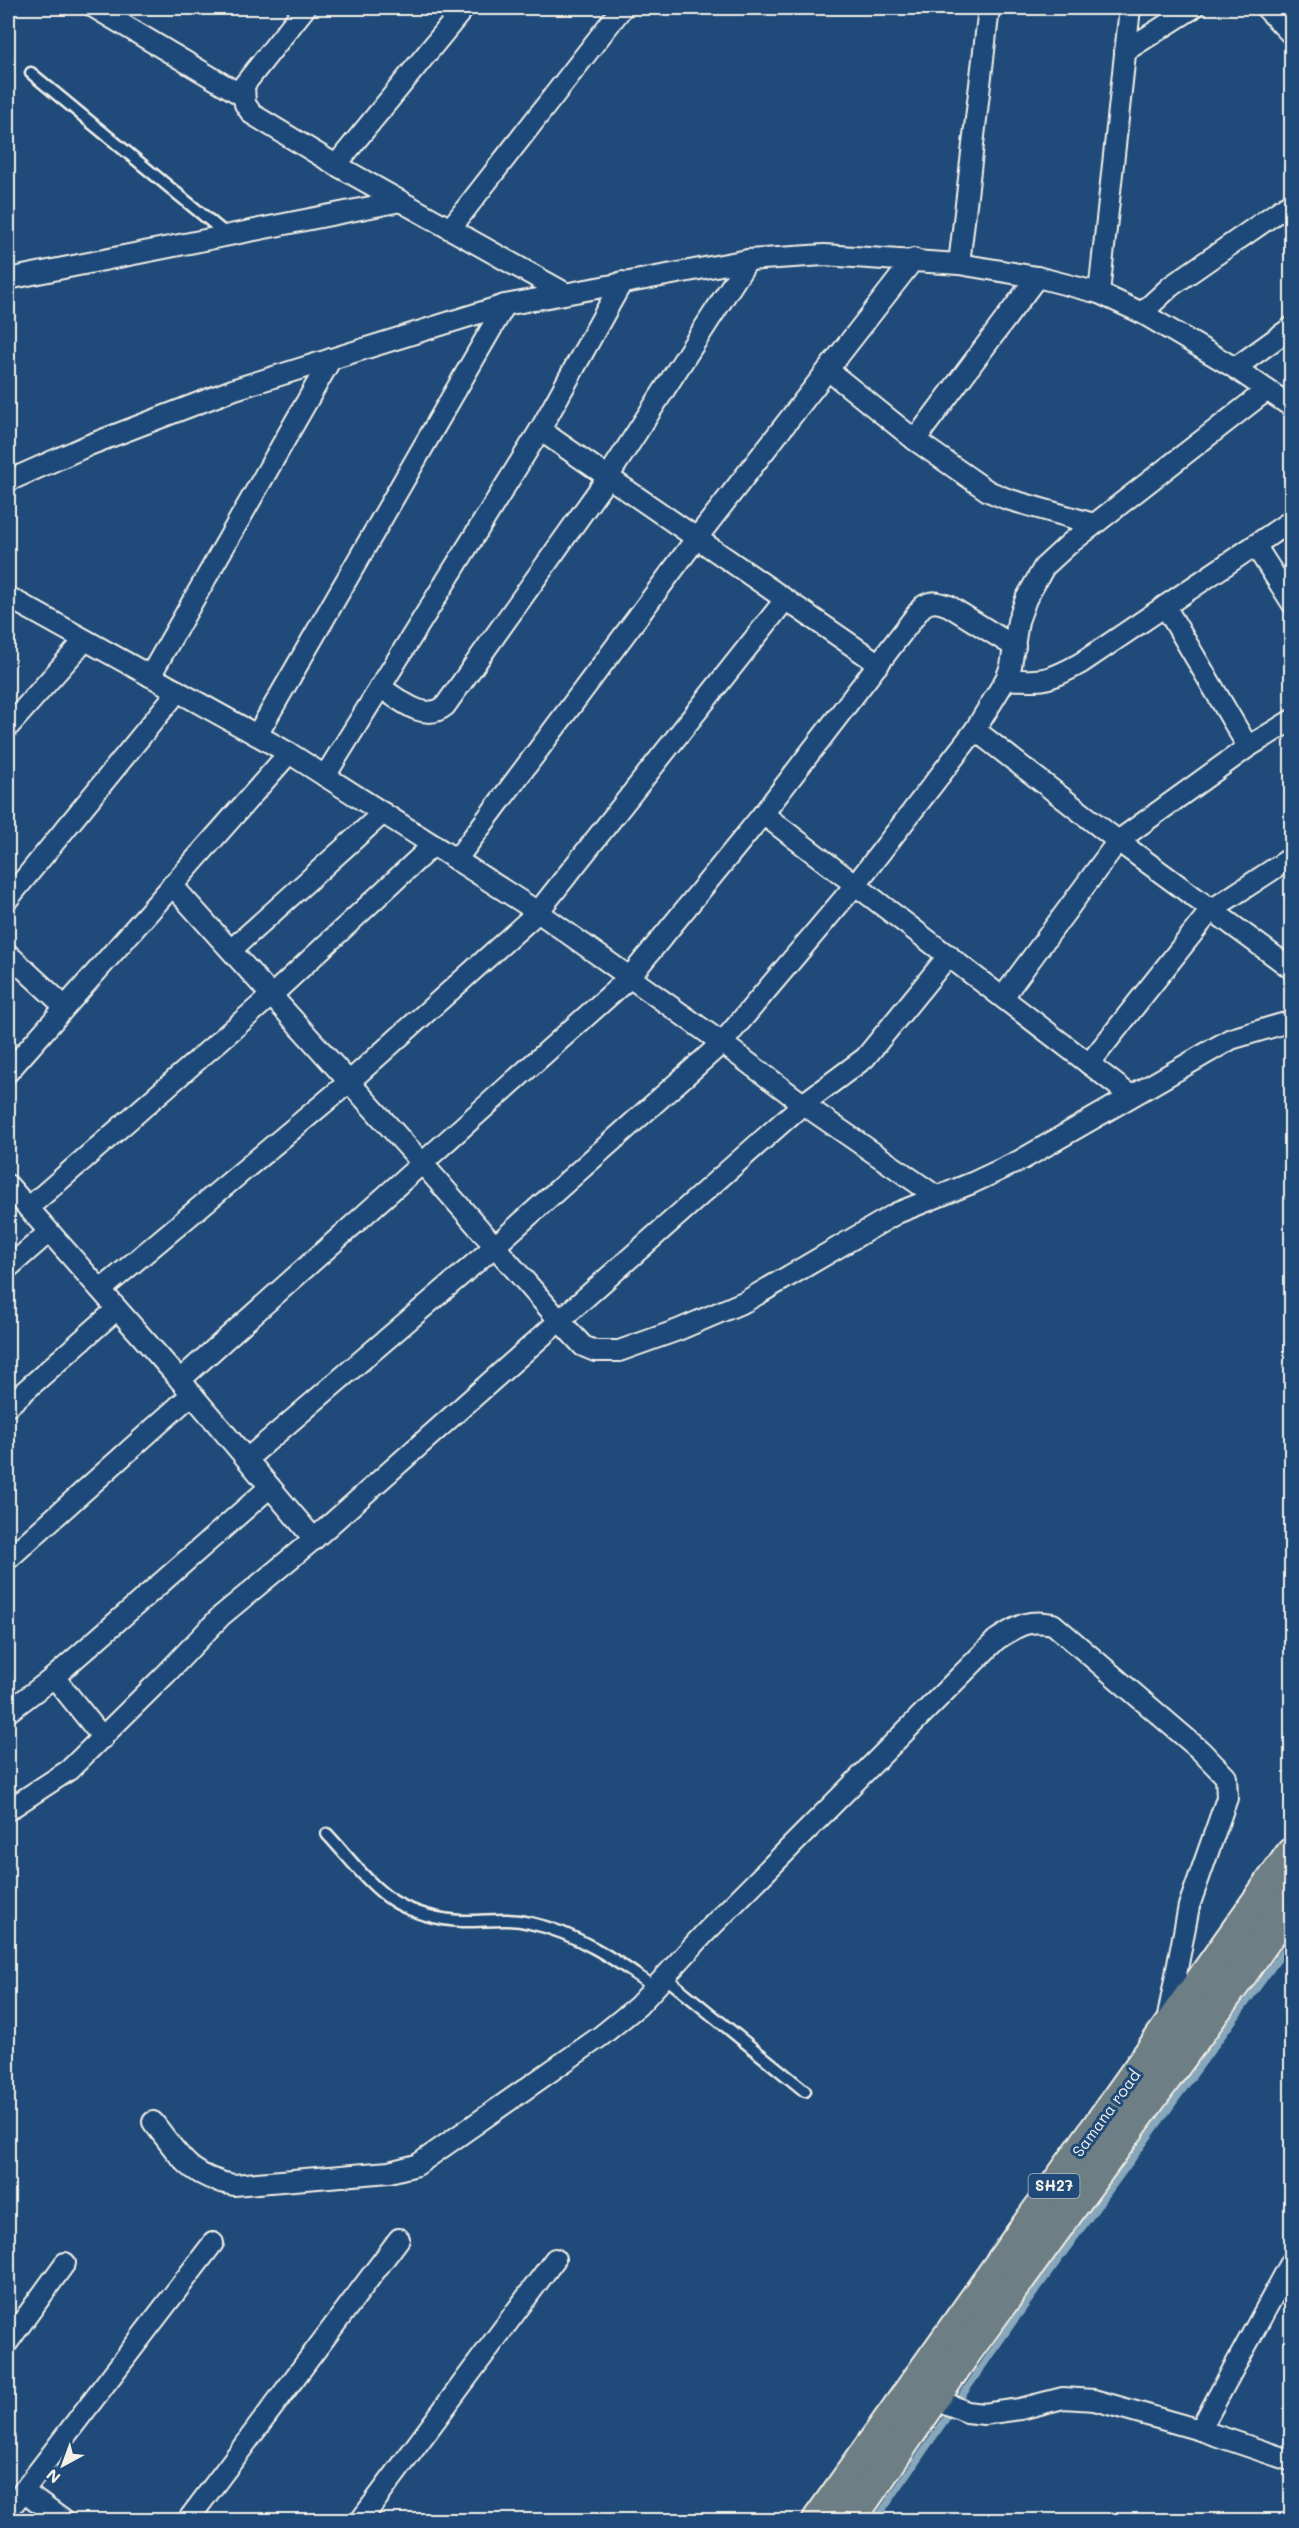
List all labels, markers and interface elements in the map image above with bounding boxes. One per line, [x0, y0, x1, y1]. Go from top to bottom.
street label: Samana road [1067, 2065, 1144, 2161]
road number: SH27 [1028, 2174, 1080, 2198]
north arrow [33, 2435, 93, 2495]
text: N [41, 2465, 64, 2489]

